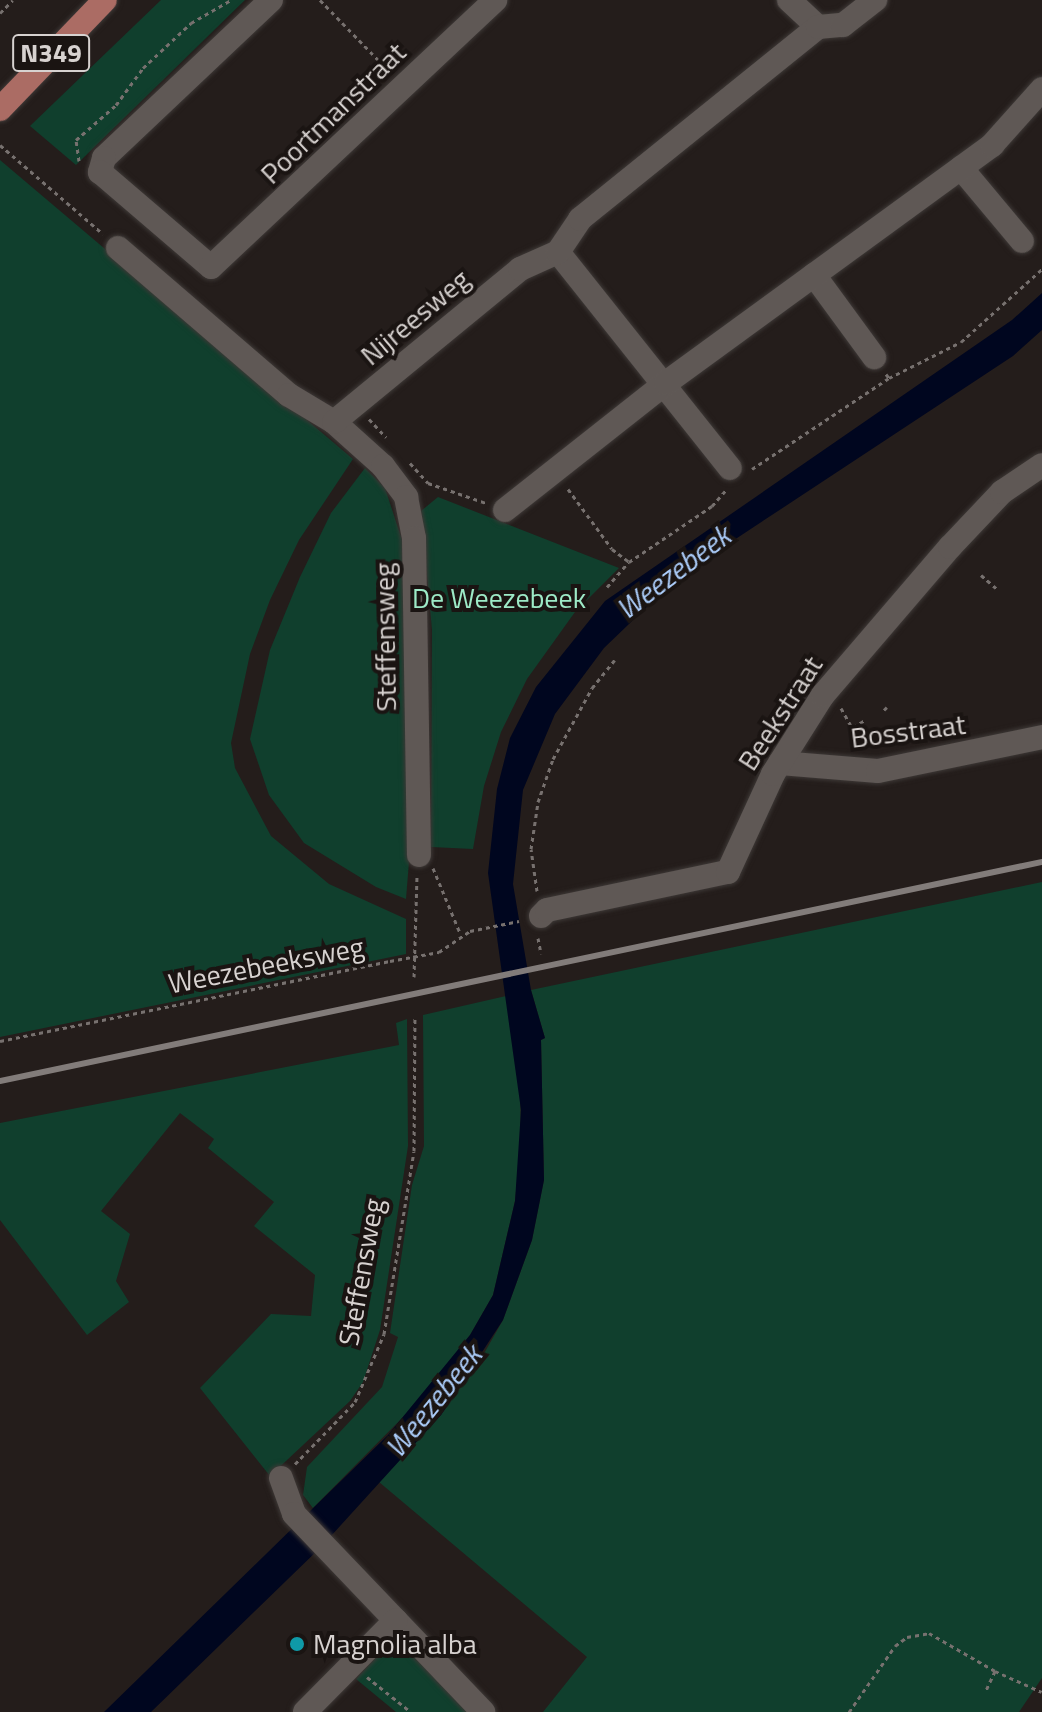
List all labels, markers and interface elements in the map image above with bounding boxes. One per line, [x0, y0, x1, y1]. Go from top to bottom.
road number: N349 [11, 31, 91, 75]
street label: Poortmanstraat [254, 35, 412, 191]
street label: Nijreesweg [354, 262, 476, 372]
water label: Weezebeek [609, 517, 737, 627]
street label: Steffensweg [367, 562, 403, 712]
park label: De Weezebeek [412, 581, 586, 615]
street label: Beekstraat [731, 650, 829, 776]
street label: Bosstraat [849, 707, 967, 755]
street label: Weezebeeksweg [165, 930, 367, 1000]
street label: Steffensweg [332, 1196, 390, 1348]
water label: Weezebeek [377, 1338, 489, 1464]
place label: Magnolia alba [313, 1627, 477, 1661]
marker: Magnolia alba [288, 1635, 306, 1653]

